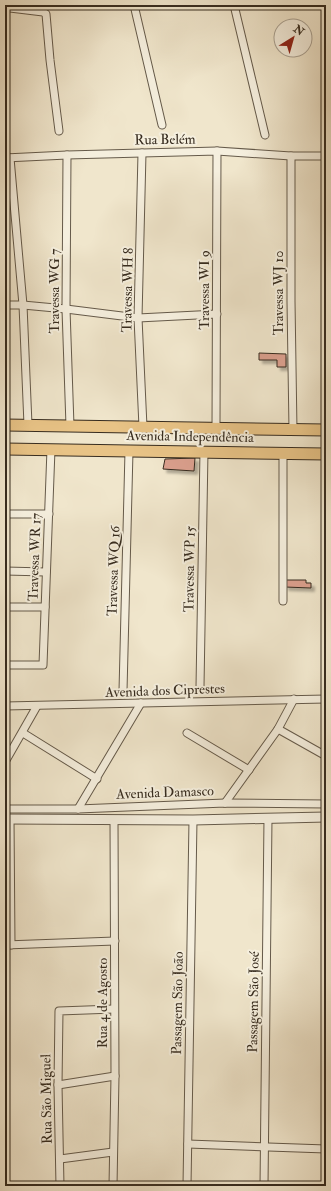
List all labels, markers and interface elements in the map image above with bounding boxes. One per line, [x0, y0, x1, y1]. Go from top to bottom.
north arrow [273, 18, 313, 58]
text: N [290, 22, 307, 39]
street label: Rua Belém [134, 130, 196, 149]
street label: Travessa WH 8 [118, 247, 137, 333]
street label: Travessa WG 7 [46, 248, 63, 333]
street label: Travessa WI 9 [196, 250, 213, 330]
street label: Travessa WJ 10 [270, 251, 287, 335]
street label: Avenida Independência [125, 427, 254, 447]
street label: Travessa WR 17 [24, 512, 45, 601]
street label: Travessa WQ 16 [103, 525, 124, 616]
street label: Travessa WP 15 [180, 525, 199, 612]
street label: Avenida dos Ciprestes [104, 680, 226, 702]
street label: Avenida Damasco [115, 782, 214, 803]
street label: Passagem São João [168, 951, 187, 1055]
street label: Passagem São José [244, 951, 263, 1053]
street label: Rua 4 de Agosto [94, 957, 111, 1048]
street label: Rua São Miguel [37, 1053, 56, 1144]

